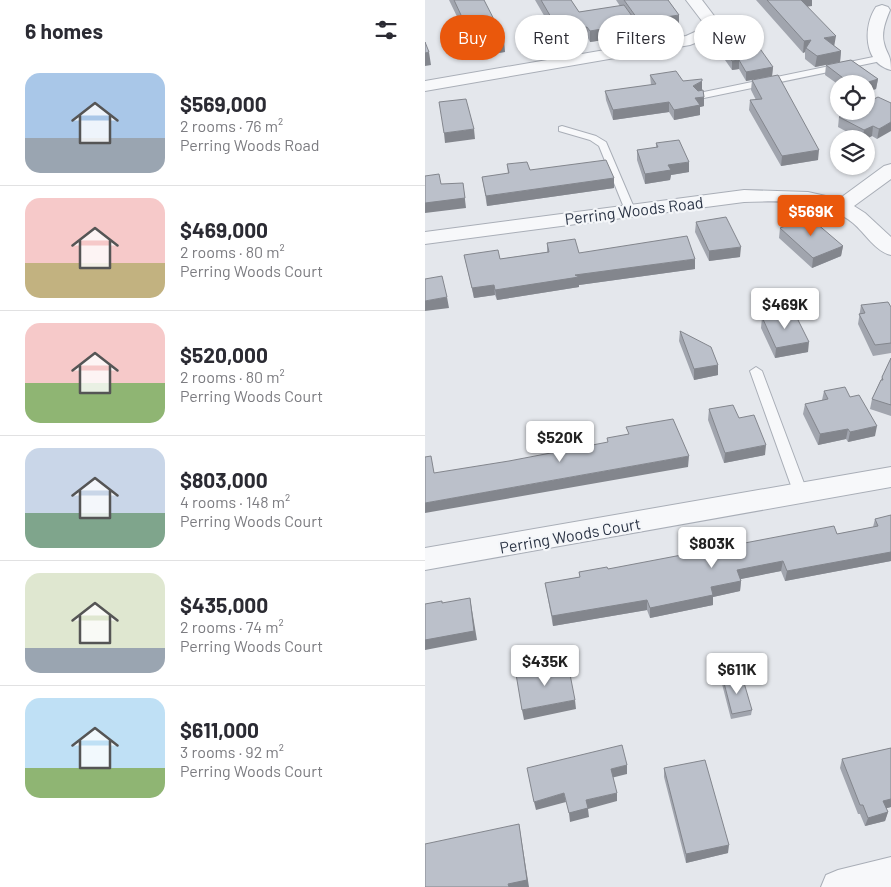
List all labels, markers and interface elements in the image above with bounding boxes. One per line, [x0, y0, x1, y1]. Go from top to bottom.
chip: Buy [440, 15, 505, 60]
chip: Rent [515, 15, 588, 60]
chip: Filters [598, 15, 684, 60]
chip: New [694, 15, 764, 60]
icon: filters [372, 16, 400, 44]
text: 6 homes [25, 18, 103, 43]
map controls [830, 75, 875, 175]
button: locate [830, 75, 875, 120]
text: $569,000 [180, 91, 267, 116]
icon: home [65, 93, 125, 153]
text: 2 rooms · 76 m² [180, 116, 283, 135]
button: layers [830, 130, 875, 175]
text: Perring Woods Road [180, 135, 320, 154]
street label: Perring Woods Road [564, 192, 704, 228]
pin: $569K [776, 194, 846, 237]
text: $569K [789, 201, 833, 220]
text: $469,000 [180, 217, 268, 242]
icon: home [65, 218, 125, 278]
text: 2 rooms · 80 m² [180, 242, 285, 261]
text: Perring Woods Court [180, 261, 323, 280]
pin: $469K [750, 288, 820, 330]
text: $469K [762, 294, 808, 313]
text: $520,000 [180, 342, 268, 367]
icon: home [65, 343, 125, 403]
text: 2 rooms · 80 m² [180, 367, 285, 386]
text: Perring Woods Court [180, 386, 323, 405]
pin: $520K [525, 420, 595, 463]
text: $520K [537, 427, 583, 446]
text: $803,000 [180, 467, 268, 492]
icon: home [65, 468, 125, 528]
text: 4 rooms · 148 m² [180, 492, 290, 511]
text: Perring Woods Court [180, 511, 323, 530]
street label: Perring Woods Court [498, 513, 642, 557]
pin: $803K [677, 526, 747, 569]
text: $803K [689, 533, 735, 552]
text: $435,000 [180, 592, 268, 617]
icon: home [65, 593, 125, 653]
text: 2 rooms · 74 m² [180, 617, 284, 636]
text: Perring Woods Court [180, 636, 323, 655]
pin: $435K [510, 644, 580, 687]
text: $435K [522, 651, 568, 670]
pin: $611K [702, 652, 772, 695]
text: $611K [717, 659, 757, 678]
text: $611,000 [180, 717, 259, 742]
icon: home [65, 718, 125, 778]
text: 3 rooms · 92 m² [180, 742, 284, 761]
text: Perring Woods Court [180, 761, 323, 780]

